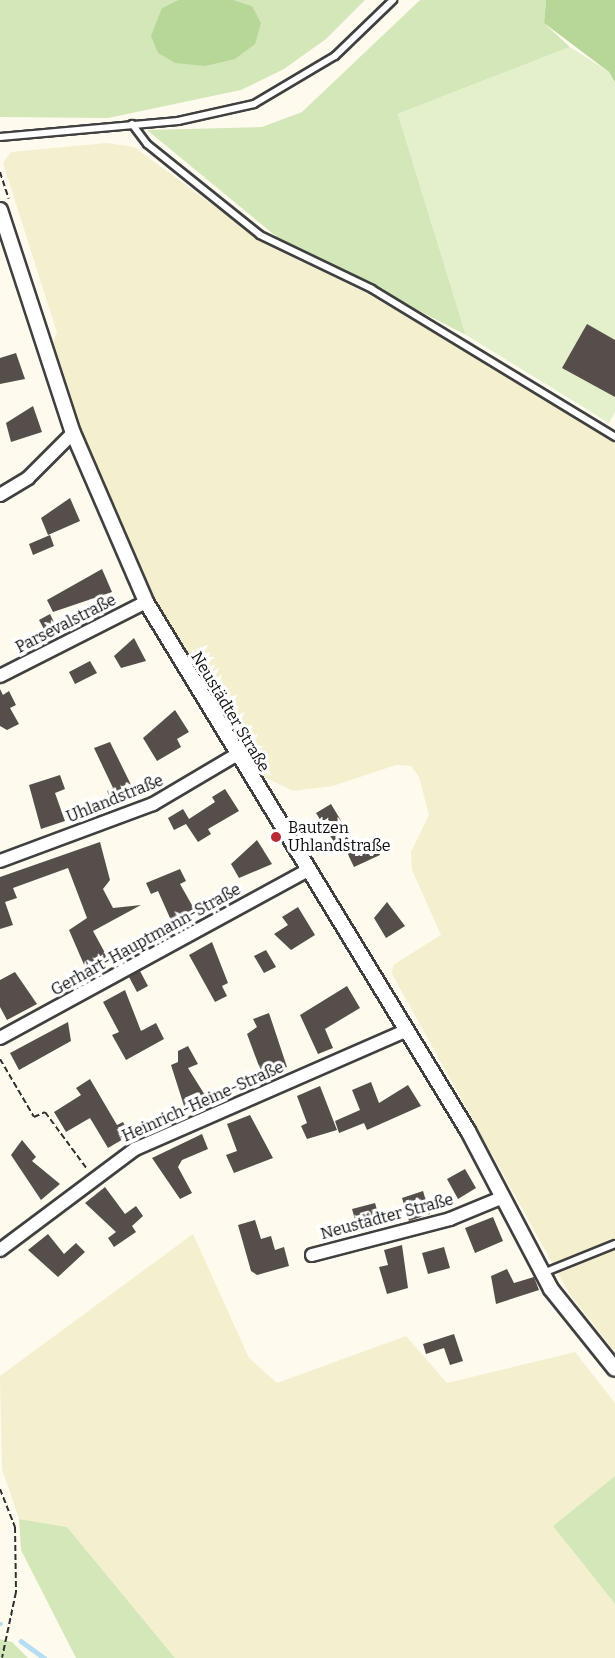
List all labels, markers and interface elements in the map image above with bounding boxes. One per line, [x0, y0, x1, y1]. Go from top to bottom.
street label: Parsevalstraße [13, 590, 119, 658]
street label: Neustädter Straße [187, 648, 273, 776]
street label: Uhlandstraße [64, 771, 166, 827]
place label: Bautzen Uhlandstraße [288, 818, 391, 856]
marker: Bautzen Uhlandstraße [269, 830, 283, 844]
street label: Gerhart-Hauptmann-Straße [48, 880, 244, 1000]
street label: Heinrich-Heine-Straße [119, 1058, 287, 1146]
street label: Neustädter Straße [318, 1190, 456, 1244]

